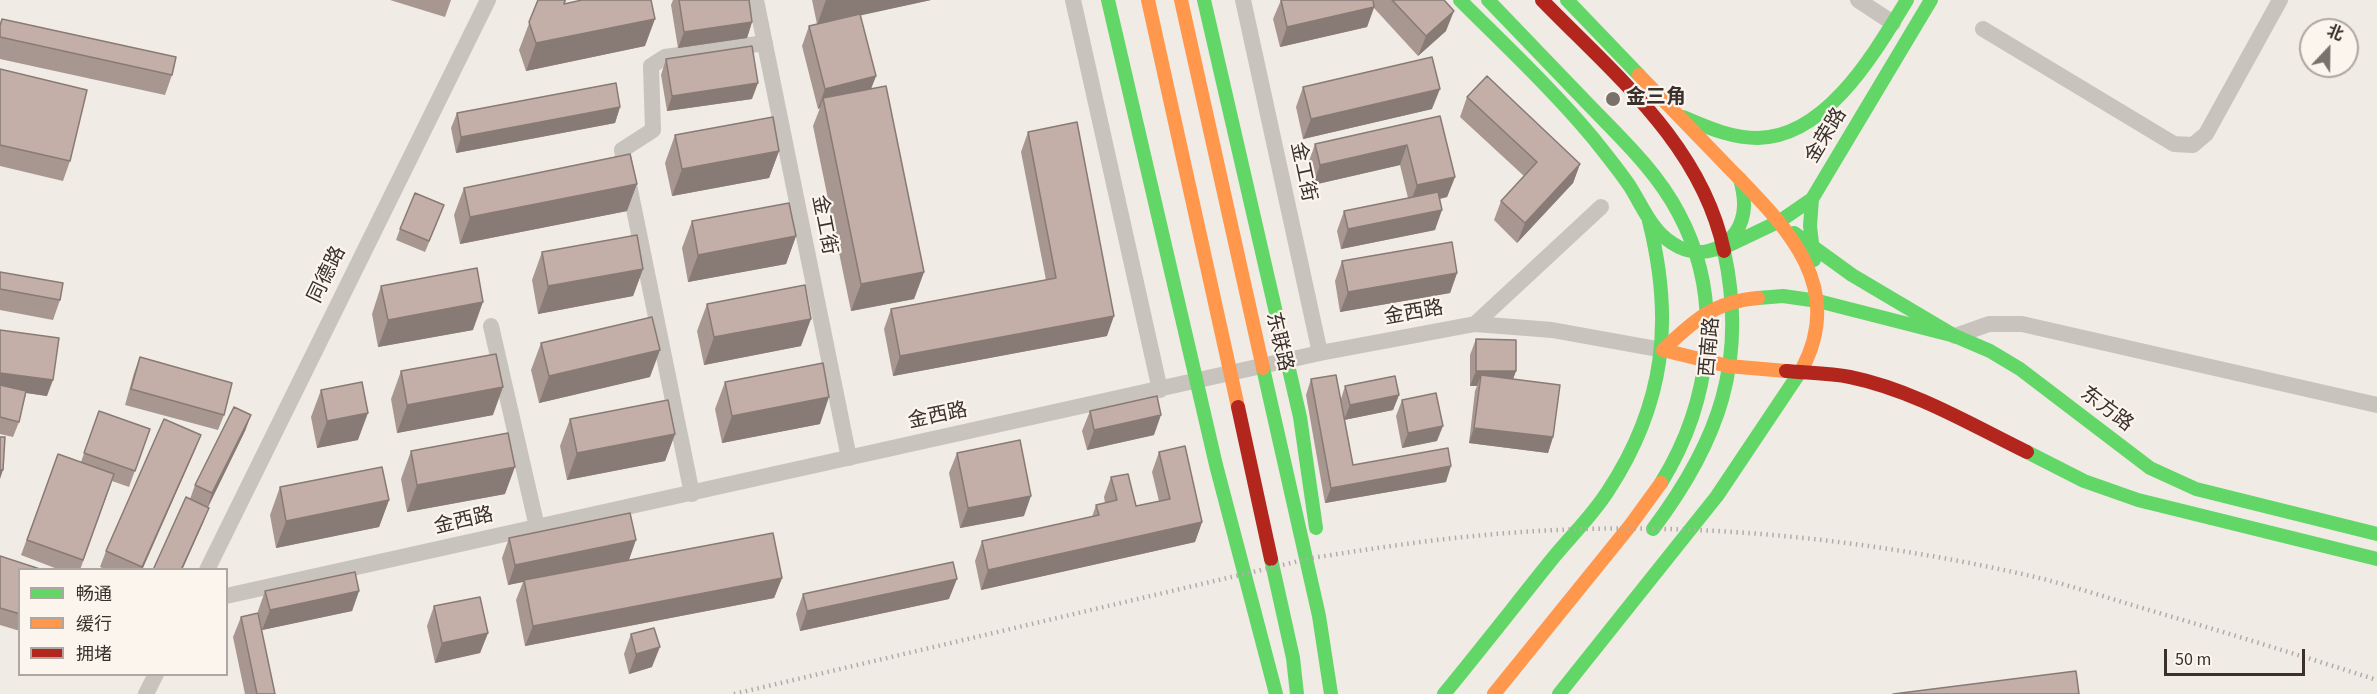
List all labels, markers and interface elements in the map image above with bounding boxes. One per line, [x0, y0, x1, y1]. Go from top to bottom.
north arrow [2299, 18, 2359, 78]
text: 北 [2323, 20, 2347, 46]
place label: 金三角 [1626, 87, 1686, 111]
marker: 金三角 [1604, 90, 1622, 108]
street label: 金荣路 [1801, 104, 1853, 168]
street label: 金工街 [1284, 140, 1320, 204]
street label: 金工街 [805, 193, 841, 257]
street label: 同德路 [304, 243, 352, 307]
street label: 金西路 [1382, 297, 1446, 331]
street label: 东联路 [1260, 310, 1296, 374]
street label: 西南路 [1696, 316, 1726, 378]
street label: 东方路 [2075, 382, 2137, 438]
street label: 金西路 [906, 399, 970, 435]
street label: 金西路 [432, 504, 496, 540]
legend [18, 568, 228, 676]
text: 畅通 [76, 582, 112, 607]
text: 缓行 [76, 612, 112, 637]
scale bar [2167, 637, 2308, 675]
text: 拥堵 [76, 642, 112, 667]
text: 50 m [2175, 647, 2211, 672]

